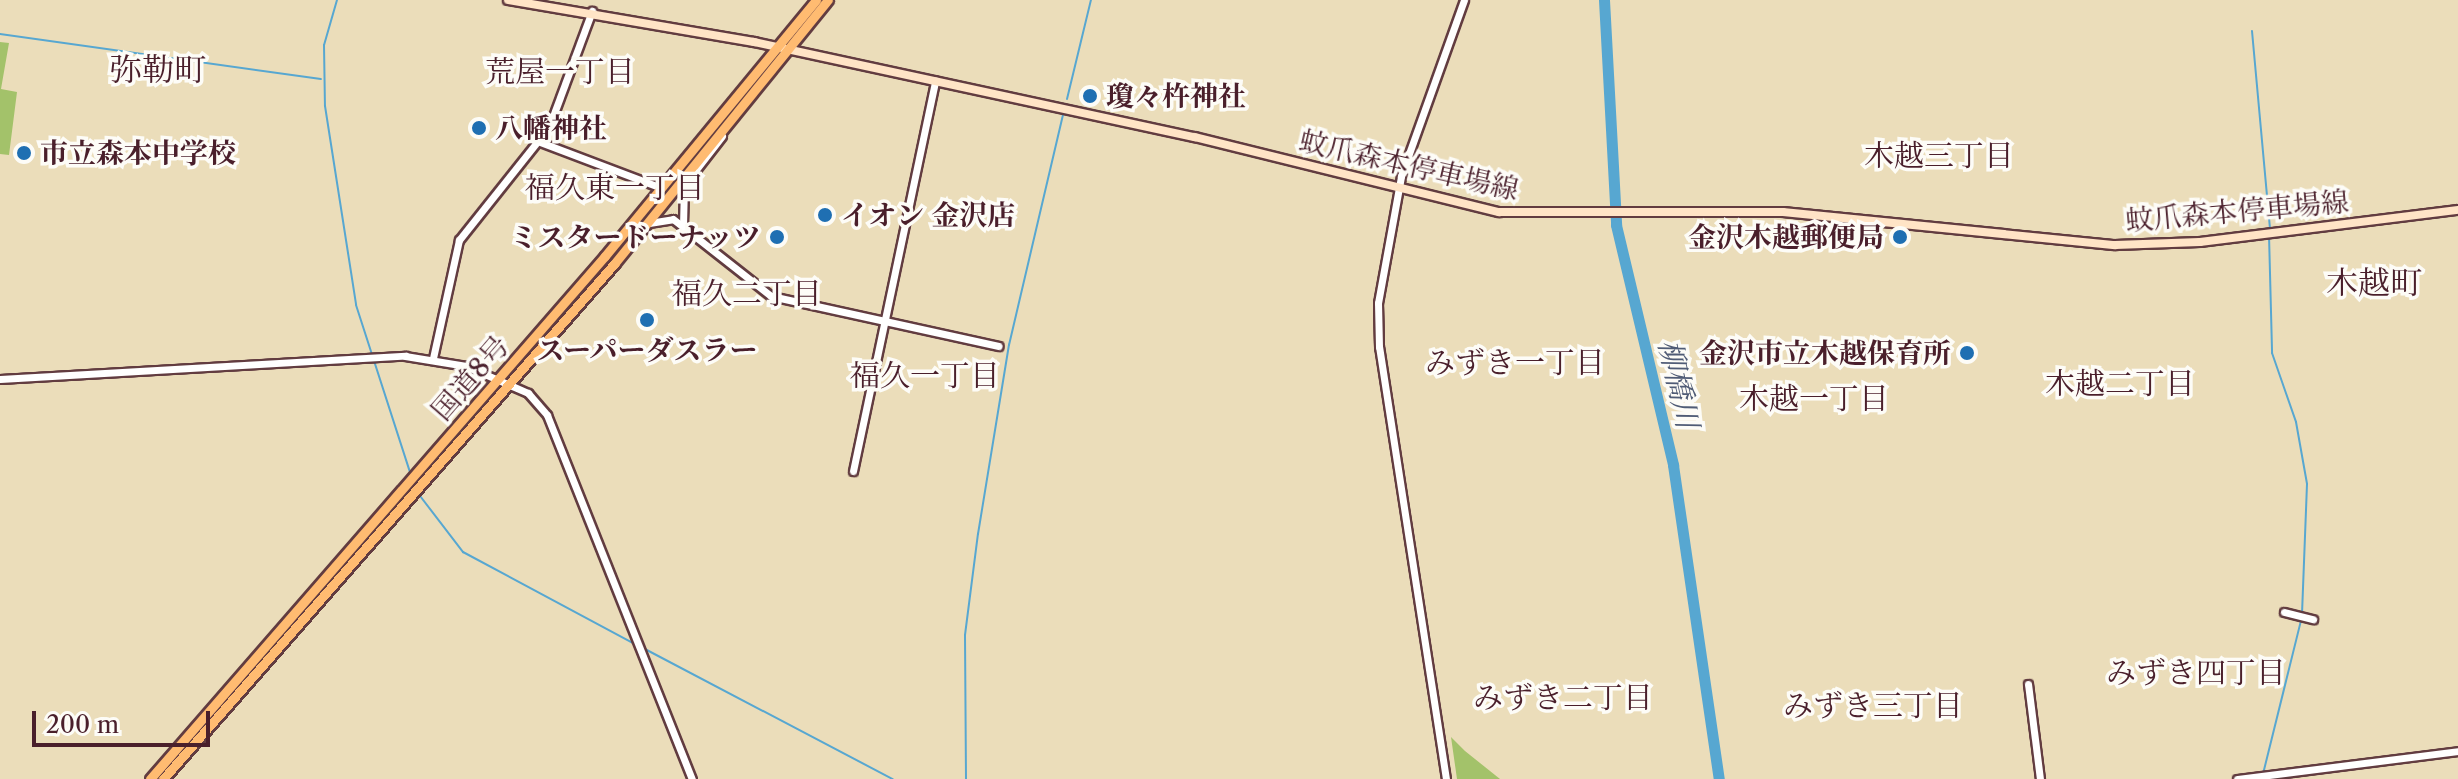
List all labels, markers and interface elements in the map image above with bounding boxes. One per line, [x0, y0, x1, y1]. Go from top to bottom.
district label: 弥勒町 [110, 51, 206, 89]
district label: 荒屋一丁目 [485, 54, 635, 90]
place label: 瓊々杵神社 [1106, 79, 1246, 113]
marker: 瓊々杵神社 [1081, 87, 1099, 105]
place label: 八幡神社 [495, 111, 607, 145]
marker: 八幡神社 [470, 119, 488, 137]
street label: 蚊爪森本停車場線 [1296, 123, 1522, 207]
place label: 市立森本中学校 [40, 136, 236, 170]
district label: 木越三丁目 [1864, 138, 2014, 174]
marker: 市立森本中学校 [15, 144, 33, 162]
district label: 福久東一丁目 [525, 170, 705, 206]
street label: 蚊爪森本停車場線 [2124, 185, 2350, 237]
place label: イオン 金沢店 [841, 198, 1016, 232]
marker: イオン 金沢店 [816, 206, 834, 224]
place label: ミスタードーナッツ [509, 220, 761, 254]
place label: 金沢木越郵便局 [1688, 220, 1884, 254]
marker: ミスタードーナッツ [768, 228, 786, 246]
marker: 金沢木越郵便局 [1891, 228, 1909, 246]
district label: 木越町 [2326, 264, 2422, 302]
district label: 福久二丁目 [672, 276, 822, 312]
marker: スーパーダスラー [638, 311, 656, 329]
street label: 国道8号 [424, 329, 516, 427]
place label: スーパーダスラー [536, 333, 758, 367]
water label: 柳橋川 [1650, 336, 1706, 432]
place label: 金沢市立木越保育所 [1699, 336, 1951, 370]
marker: 金沢市立木越保育所 [1958, 344, 1976, 362]
district label: みずき一丁目 [1425, 345, 1605, 381]
district label: 福久一丁目 [850, 358, 1000, 394]
district label: 木越二丁目 [2045, 366, 2195, 402]
district label: 木越一丁目 [1739, 381, 1889, 417]
district label: みずき四丁目 [2106, 655, 2286, 691]
district label: みずき二丁目 [1473, 680, 1653, 716]
district label: みずき三丁目 [1783, 688, 1963, 724]
scale bar [36, 695, 214, 745]
text: 200 m [46, 710, 119, 739]

